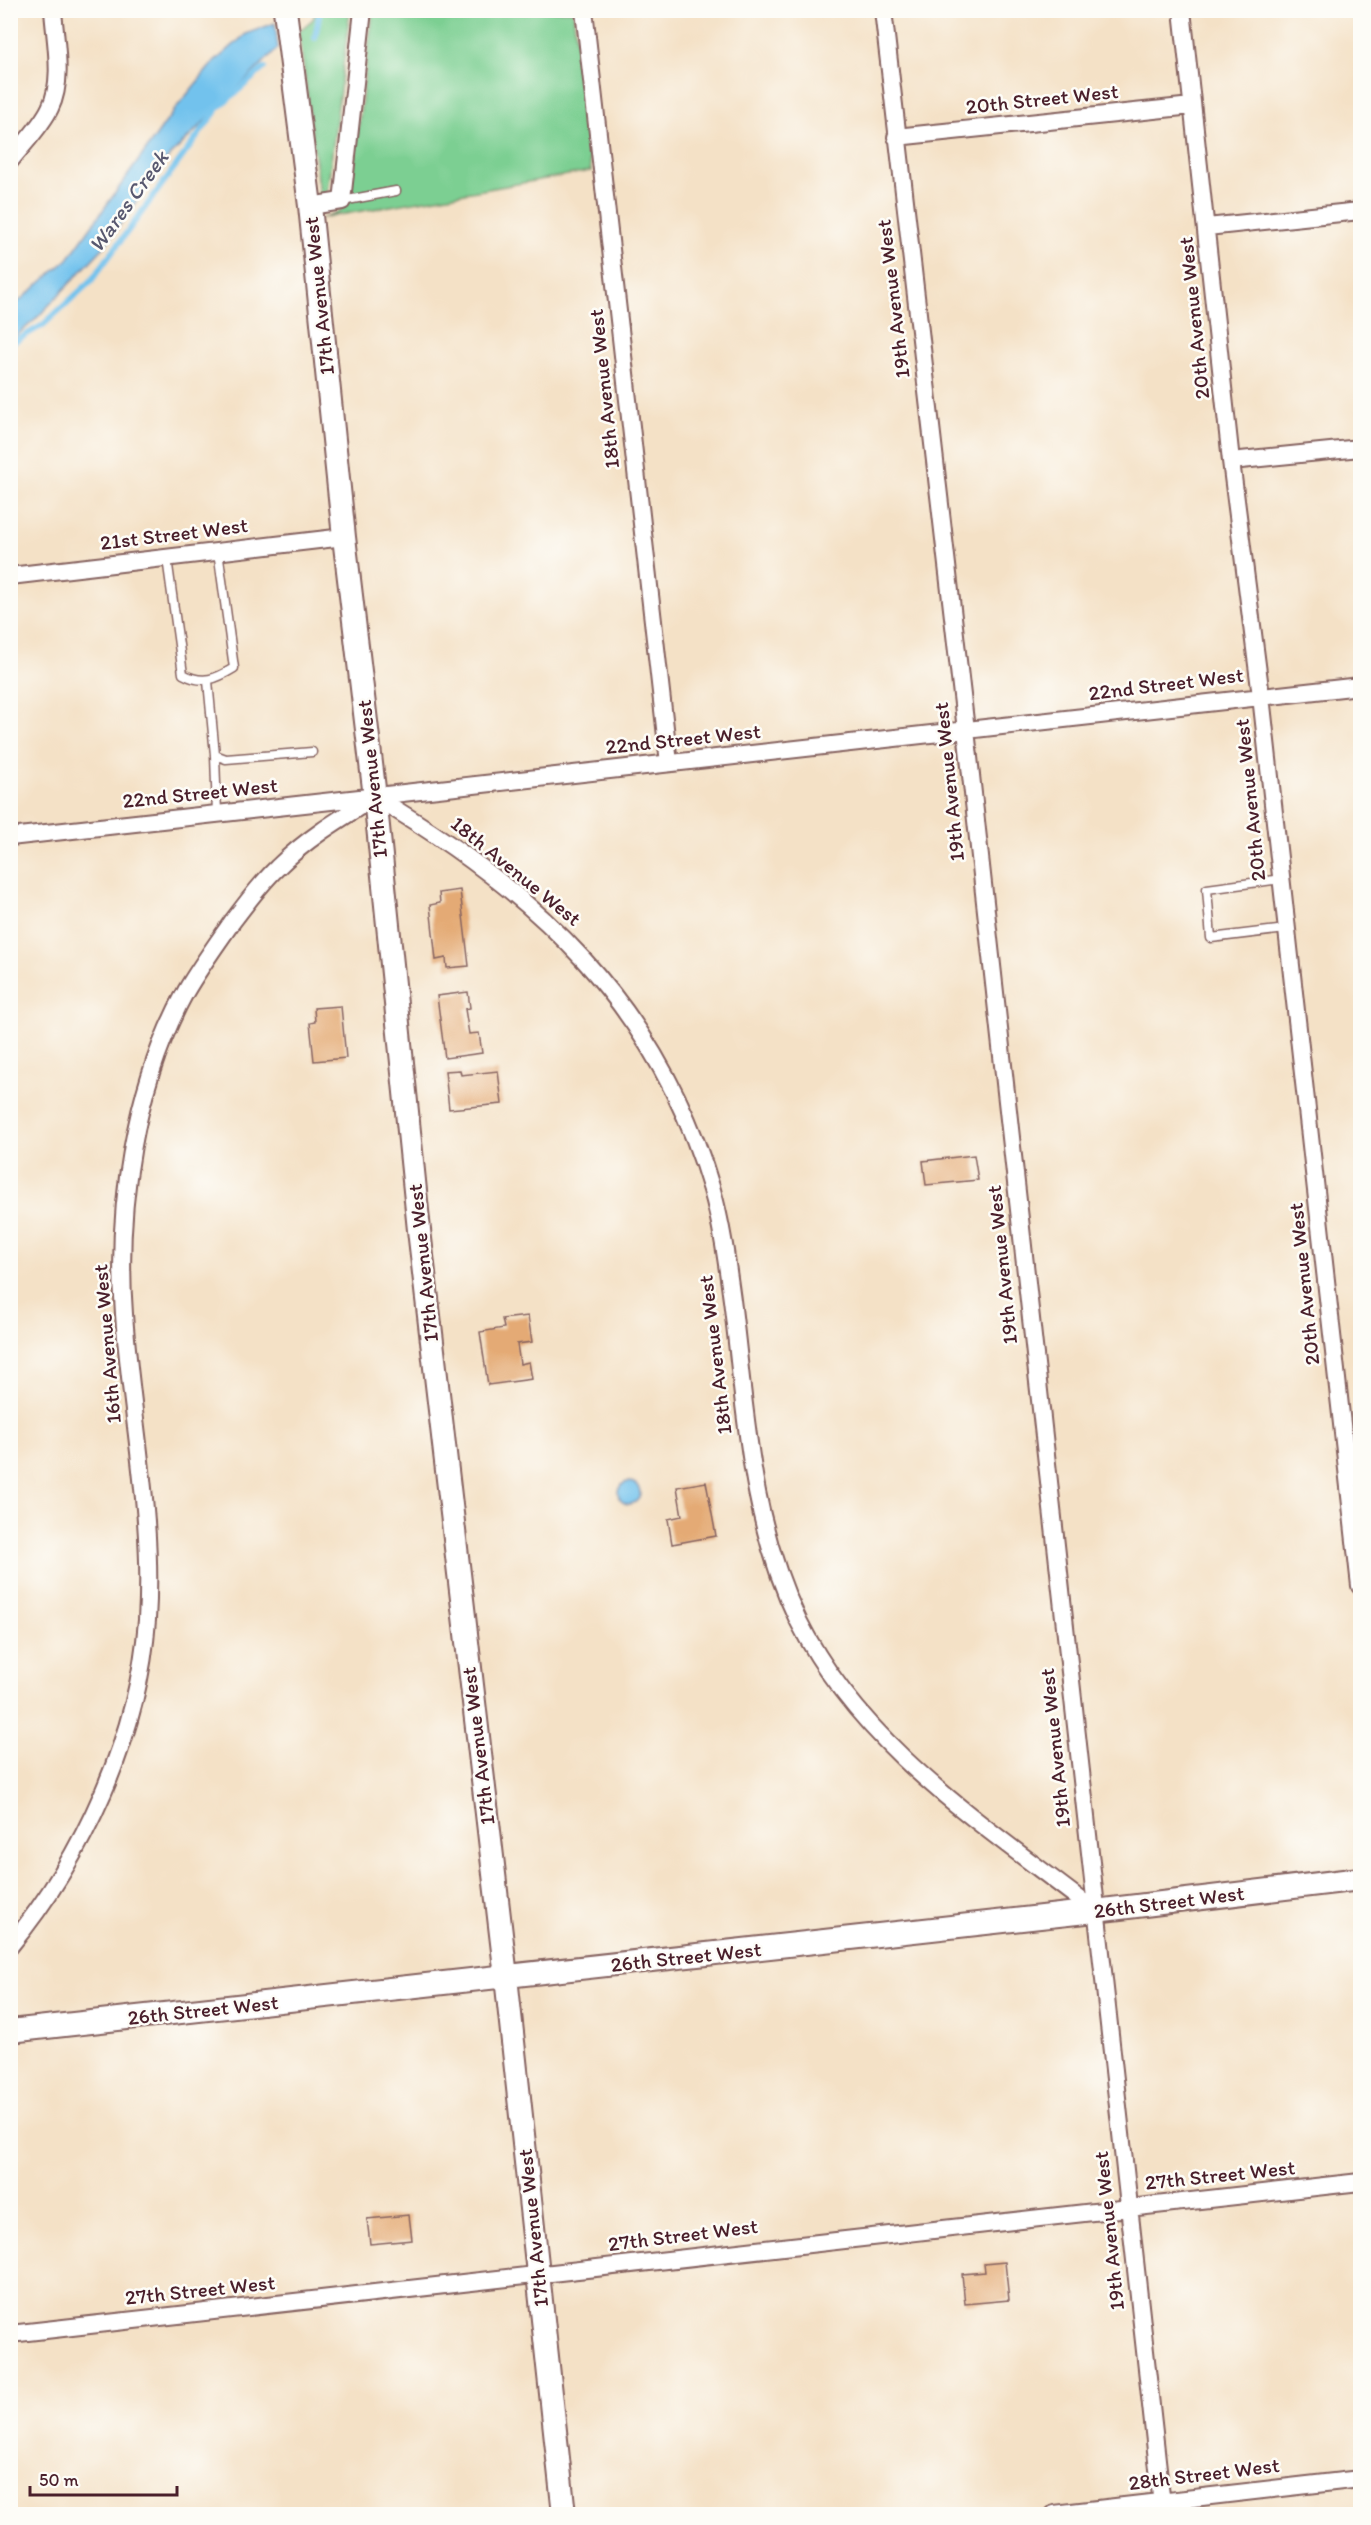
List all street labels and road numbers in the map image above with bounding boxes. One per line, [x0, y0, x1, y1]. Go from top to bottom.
street label: 20th Street West [964, 78, 1120, 119]
street label: 17th Avenue West [298, 215, 339, 377]
street label: 19th Avenue West [870, 218, 915, 380]
street label: 20th Avenue West [1173, 236, 1214, 401]
street label: 18th Avenue West [583, 308, 624, 470]
street label: 21st Street West [99, 512, 249, 555]
street label: 22nd Street West [1087, 662, 1245, 705]
street label: 17th Avenue West [351, 698, 392, 860]
street label: 19th Avenue West [928, 701, 969, 863]
street label: 22nd Street West [604, 718, 762, 759]
street label: 20th Avenue West [1229, 718, 1270, 883]
street label: 22nd Street West [121, 772, 279, 813]
street label: 18th Avenue West [446, 810, 587, 931]
street label: 17th Avenue West [402, 1182, 443, 1344]
street label: 19th Avenue West [981, 1184, 1022, 1346]
street label: 20th Avenue West [1283, 1202, 1324, 1367]
street label: 16th Avenue West [87, 1263, 126, 1425]
street label: 18th Avenue West [692, 1274, 737, 1436]
street label: 17th Avenue West [455, 1665, 500, 1827]
street label: 19th Avenue West [1034, 1667, 1075, 1829]
street label: 26th Street West [1092, 1880, 1246, 1923]
street label: 26th Street West [609, 1936, 763, 1977]
street label: 26th Street West [126, 1989, 280, 2030]
street label: 17th Avenue West [512, 2147, 553, 2309]
street label: 19th Avenue West [1088, 2150, 1129, 2312]
street label: 27th Street West [1144, 2154, 1296, 2195]
street label: 27th Street West [607, 2213, 759, 2256]
street label: 27th Street West [124, 2269, 276, 2310]
street label: 28th Street West [1127, 2452, 1281, 2495]

